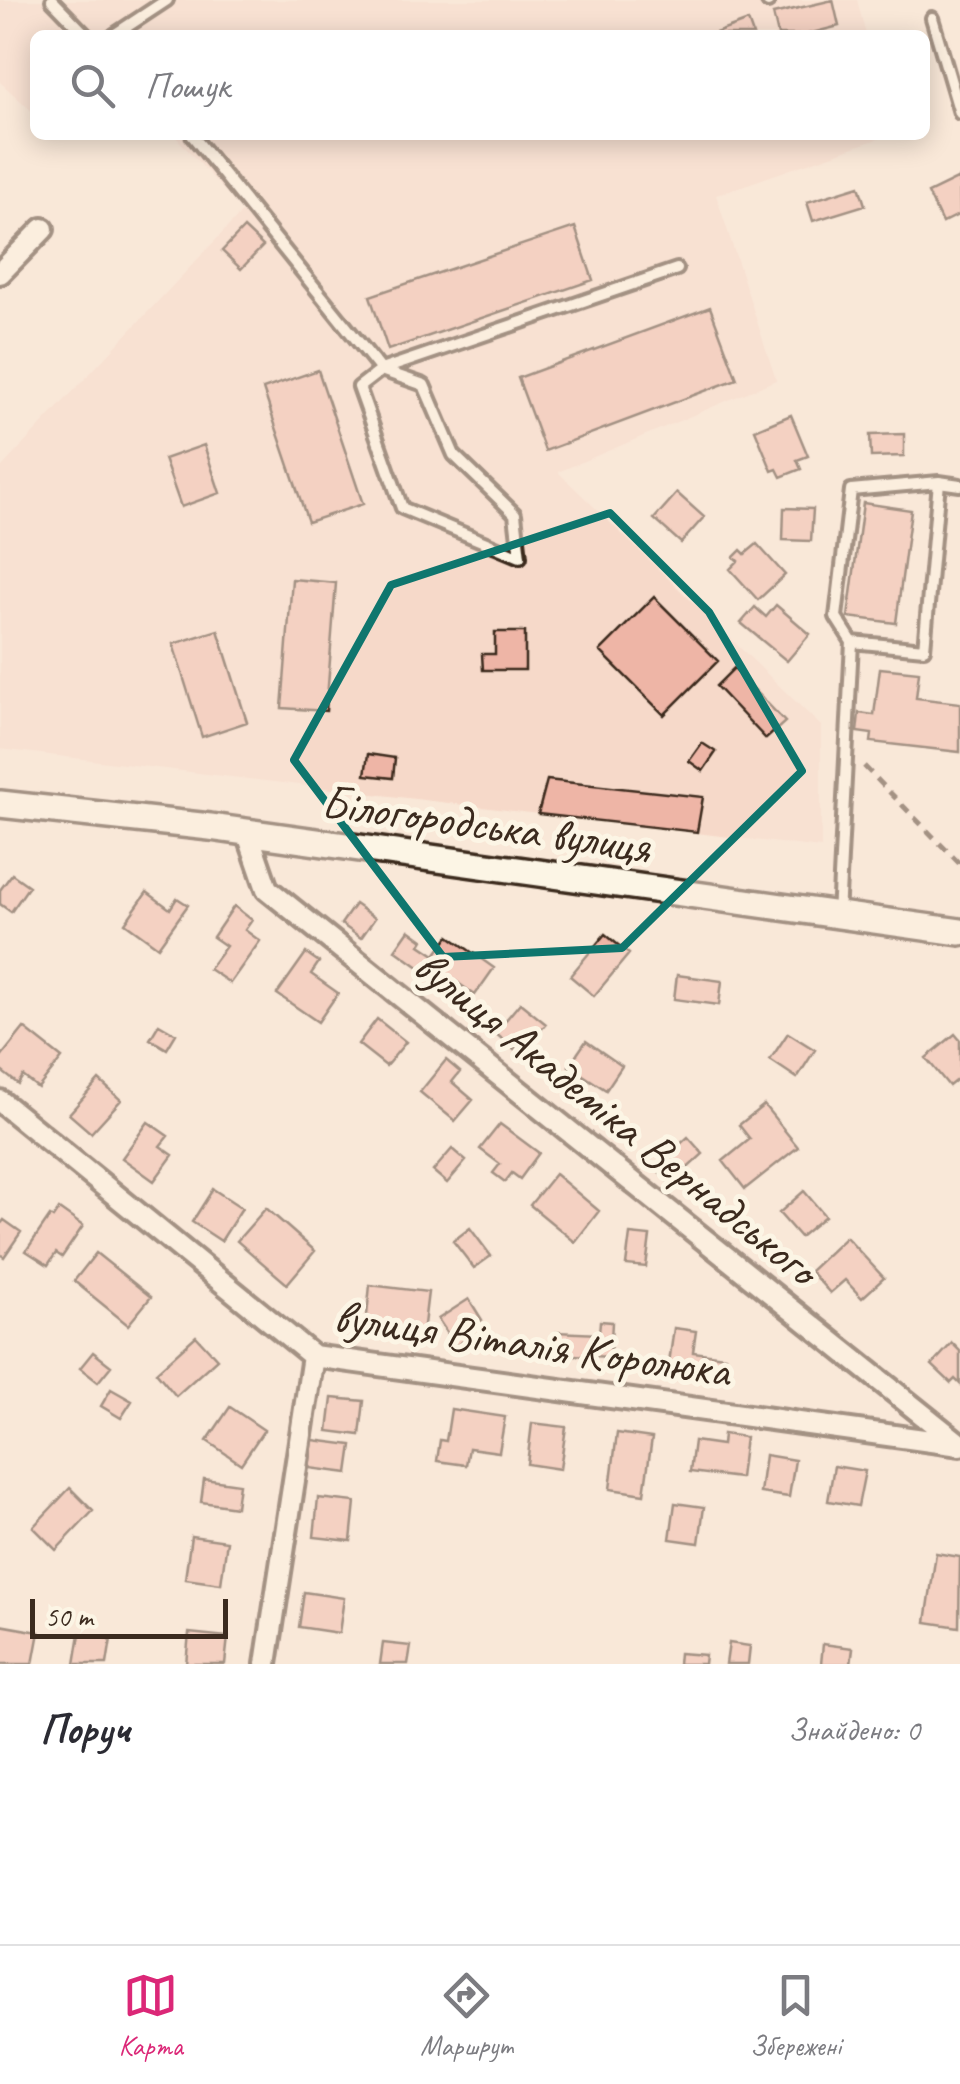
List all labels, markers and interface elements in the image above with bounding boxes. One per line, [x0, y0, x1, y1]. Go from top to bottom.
search box [30, 30, 930, 140]
icon: search [65, 58, 120, 113]
text: Пошук [145, 62, 230, 109]
street label: Білогородська вулиця [318, 771, 656, 877]
street label: вулиця Академіка Вернадського [402, 936, 834, 1302]
street label: вулиця Віталія Королюка [330, 1286, 737, 1401]
scale bar [30, 1594, 228, 1638]
text: 50 m [45, 1599, 93, 1634]
text: Поруч [40, 1703, 130, 1756]
text: Знайдено: 0 [788, 1709, 920, 1750]
tab: Карта [119, 1968, 183, 2063]
tab: Маршрут [420, 1968, 513, 2063]
tab: Збережені [750, 1968, 841, 2063]

